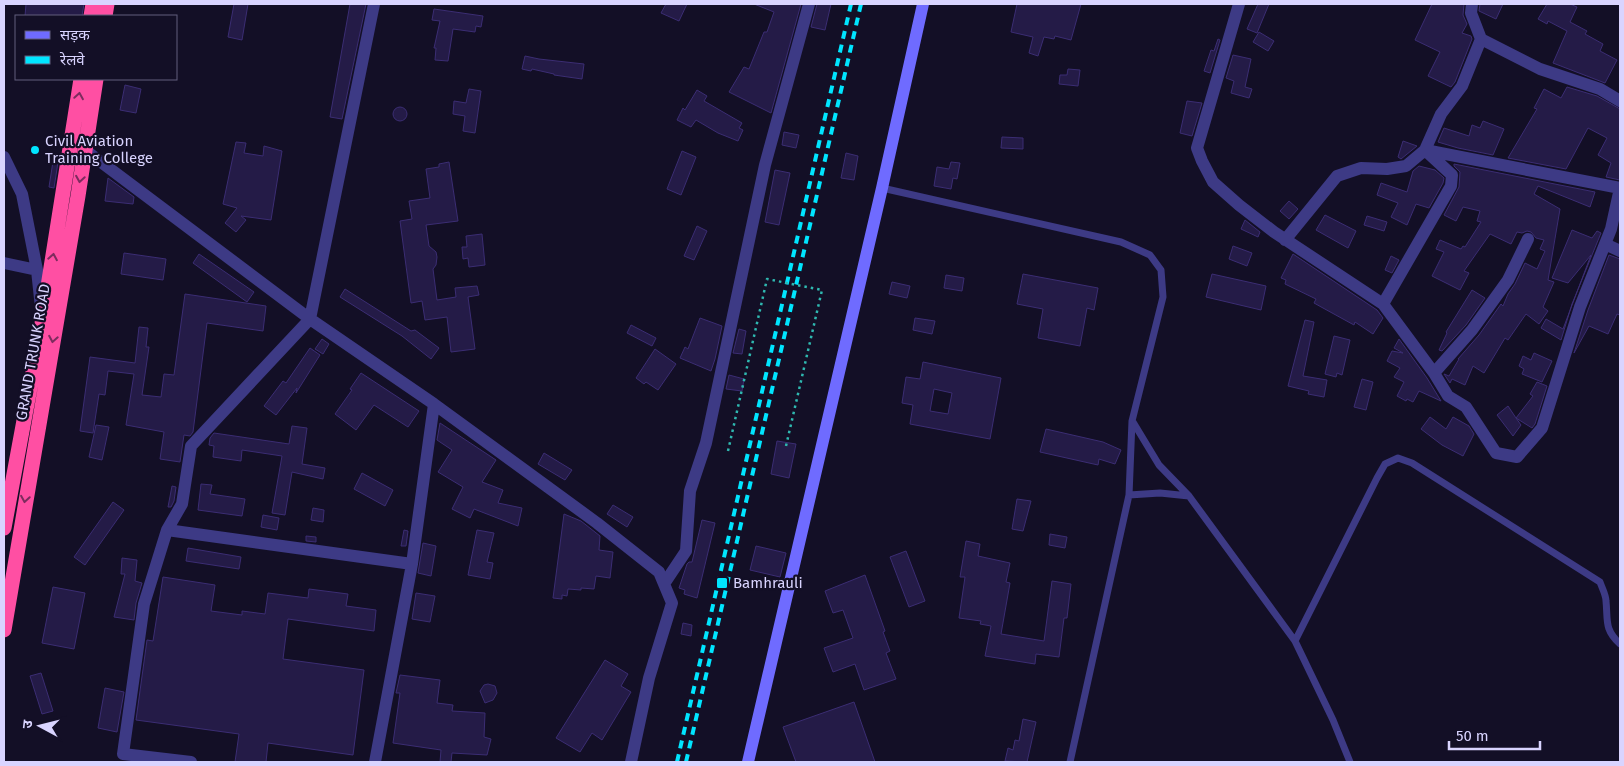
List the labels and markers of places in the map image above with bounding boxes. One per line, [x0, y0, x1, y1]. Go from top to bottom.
place label: Civil Aviation Training College [45, 132, 153, 167]
marker: Civil Aviation Training College [29, 144, 41, 156]
place label: Bamhrauli [733, 574, 803, 592]
marker: Bamhrauli [715, 576, 729, 590]

